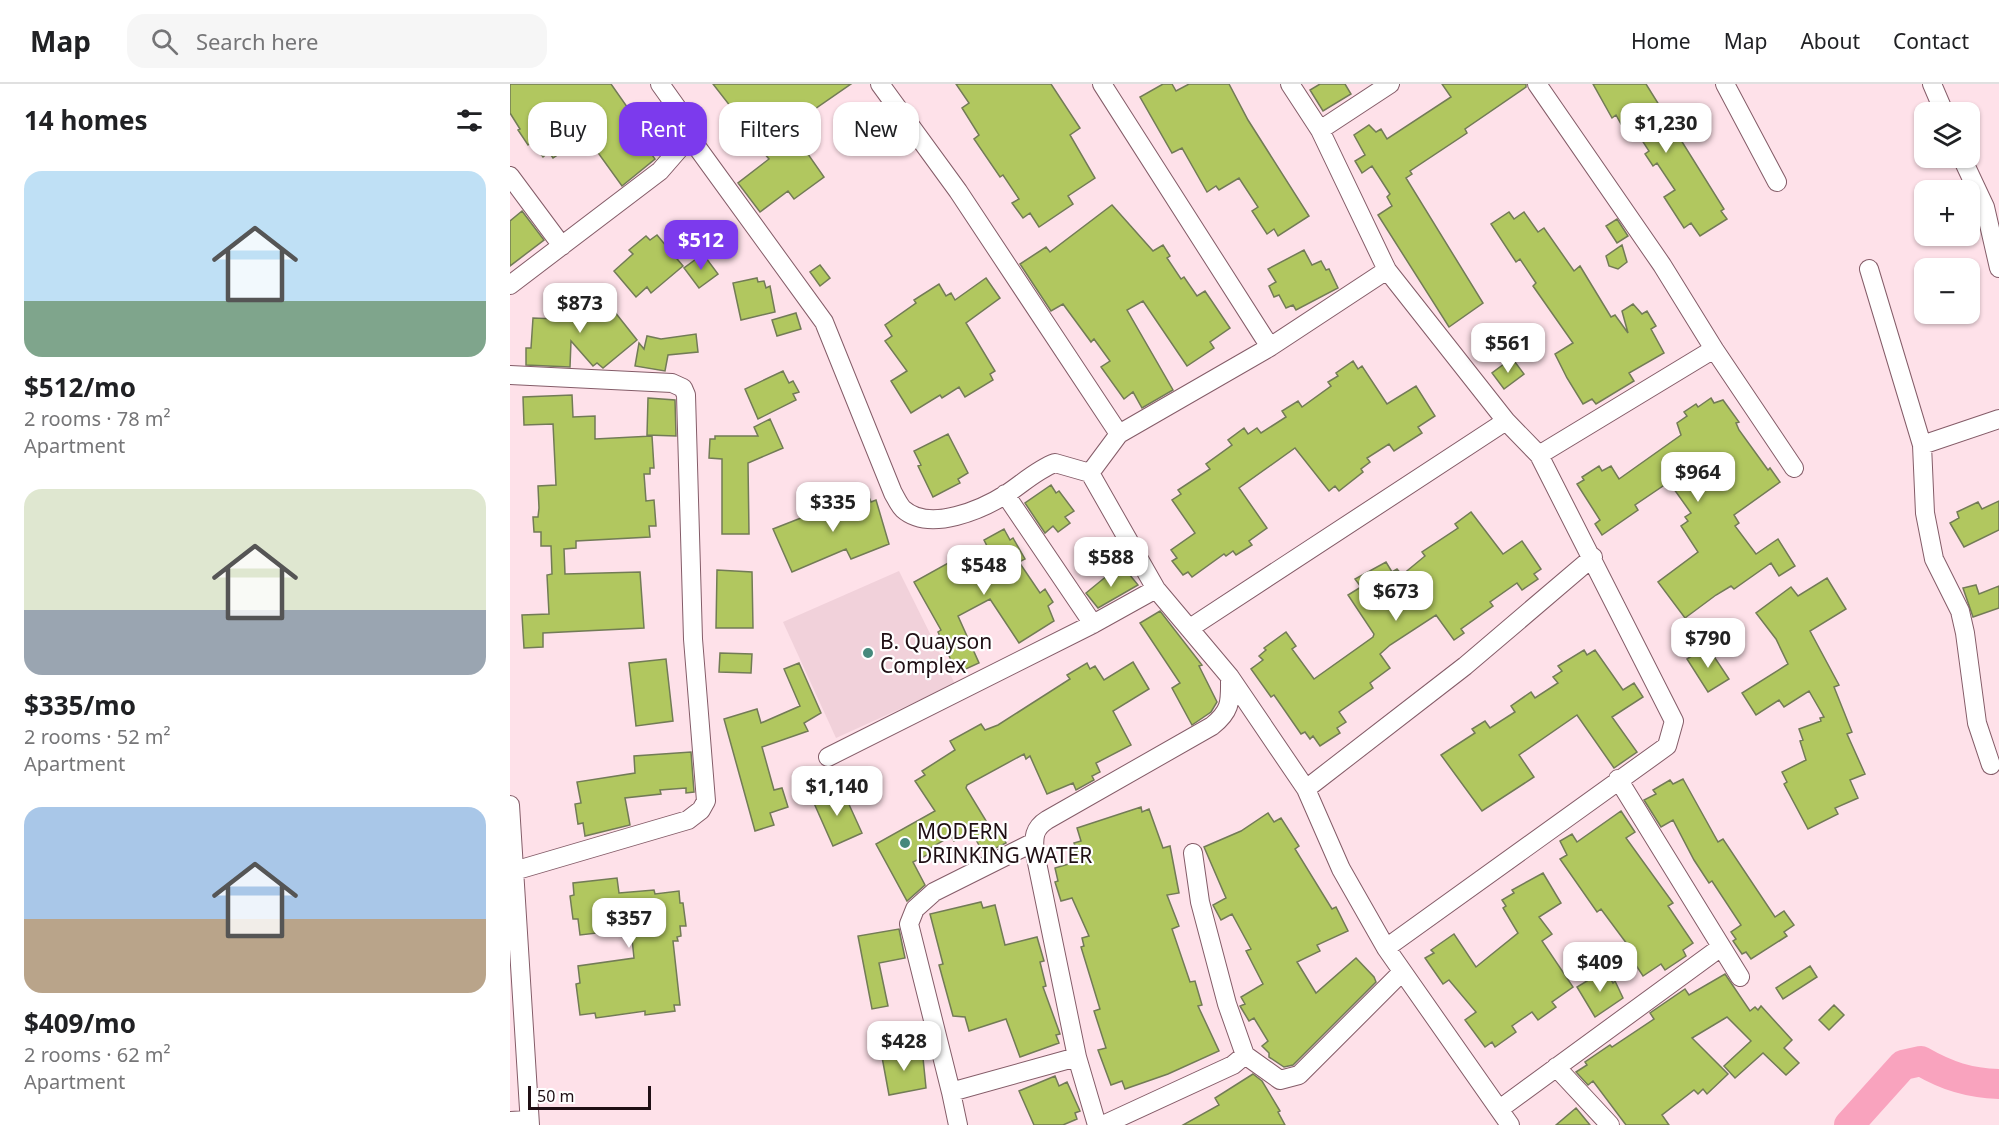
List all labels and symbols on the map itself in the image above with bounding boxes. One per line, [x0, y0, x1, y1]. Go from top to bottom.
pin: $1,230 [1617, 103, 1715, 154]
pin: $512 [665, 220, 737, 271]
pin: $873 [544, 283, 616, 334]
pin: $561 [1472, 323, 1544, 374]
pin: $964 [1662, 452, 1734, 503]
pin: $335 [797, 482, 869, 533]
pin: $588 [1075, 537, 1147, 588]
pin: $548 [948, 545, 1020, 596]
pin: $673 [1360, 571, 1432, 622]
pin: $790 [1672, 618, 1744, 669]
place label: B. Quayson Complex [880, 627, 992, 679]
marker: B. Quayson Complex [861, 646, 875, 660]
pin: $1,140 [788, 766, 886, 817]
place label: MODERN DRINKING WATER [917, 817, 1092, 869]
marker: MODERN DRINKING WATER [898, 836, 912, 850]
pin: $357 [593, 898, 665, 949]
pin: $409 [1564, 942, 1636, 993]
pin: $428 [868, 1021, 940, 1072]
scale bar [528, 1083, 651, 1110]

